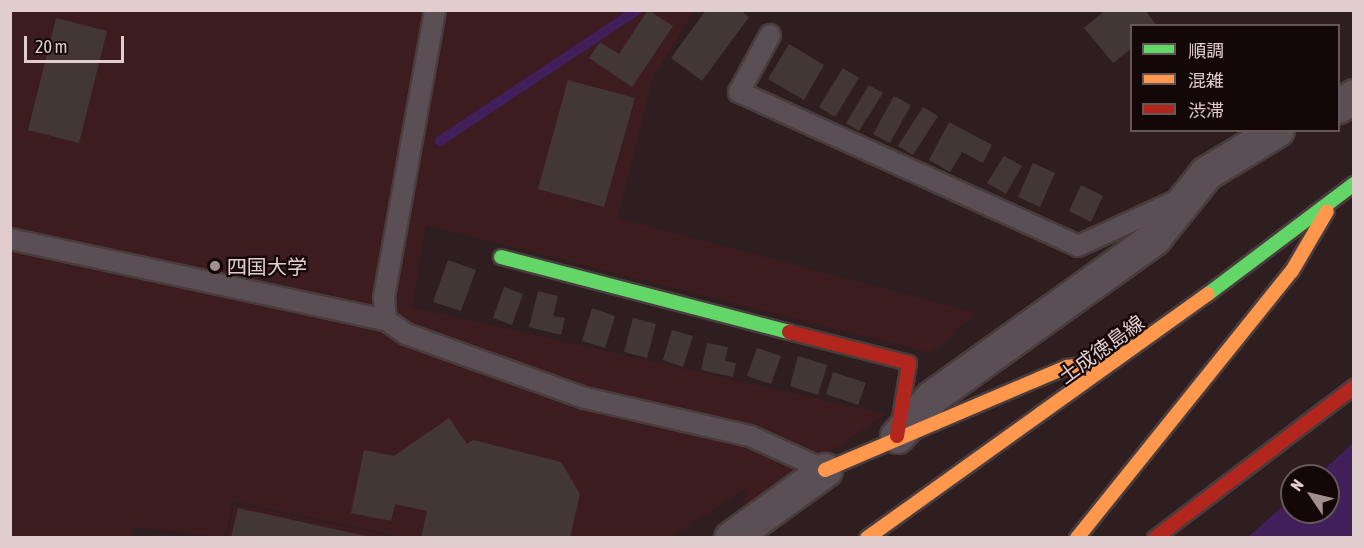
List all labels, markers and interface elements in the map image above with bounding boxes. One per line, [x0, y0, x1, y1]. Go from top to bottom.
scale bar [27, 24, 128, 62]
legend [1130, 24, 1340, 132]
text: 20 m [35, 36, 67, 57]
text: 順調 [1188, 40, 1224, 61]
text: 混雑 [1188, 70, 1224, 91]
text: 渋滞 [1188, 100, 1224, 121]
place label: 四国大学 [227, 254, 307, 278]
marker: 四国大学 [208, 259, 222, 273]
street label: 土成徳島線 [1053, 310, 1149, 388]
north arrow [1280, 464, 1340, 524]
text: N [1287, 476, 1307, 494]

